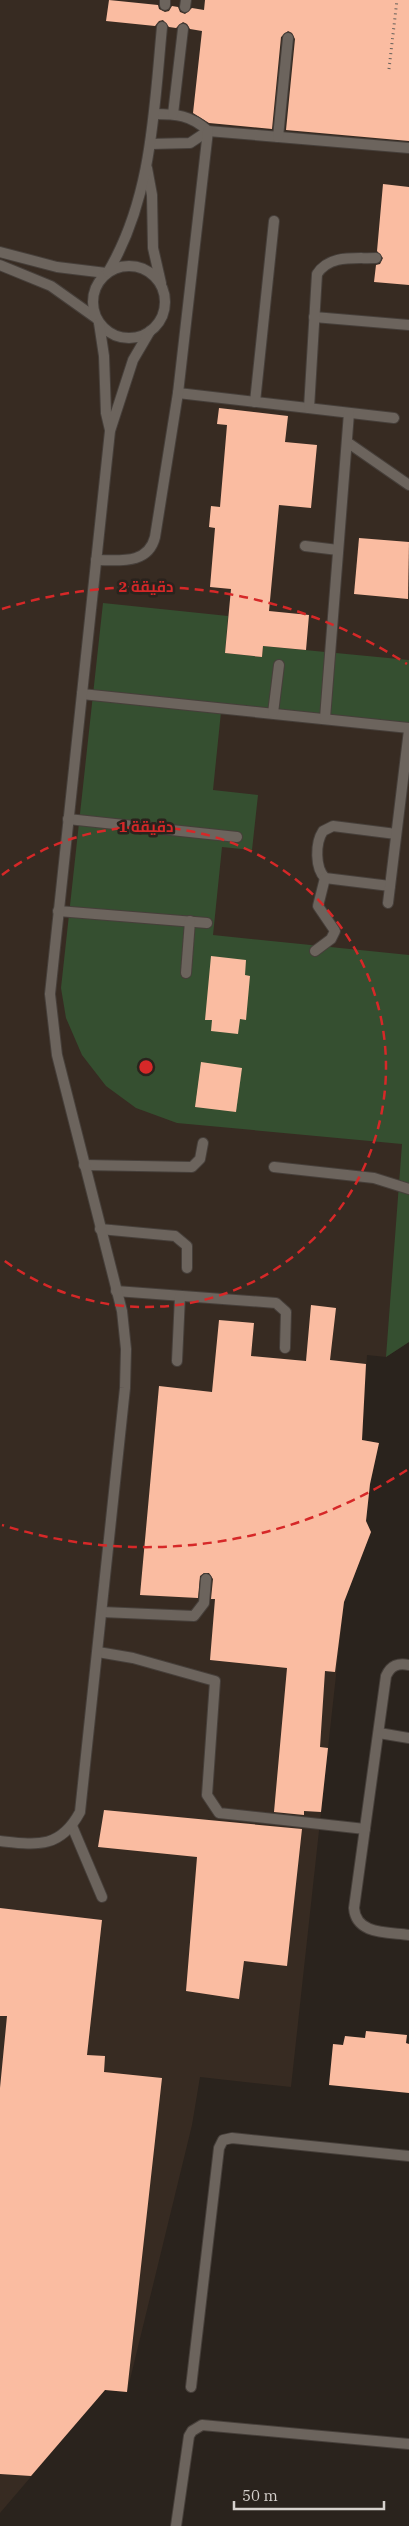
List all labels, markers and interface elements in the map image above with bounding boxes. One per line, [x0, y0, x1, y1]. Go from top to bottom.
text: 2 دقيقة [119, 577, 173, 596]
text: 1 دقيقة [119, 817, 173, 836]
centre of rings [137, 1058, 155, 1076]
scale bar [234, 2478, 384, 2510]
text: 50 m [242, 2486, 278, 2505]

